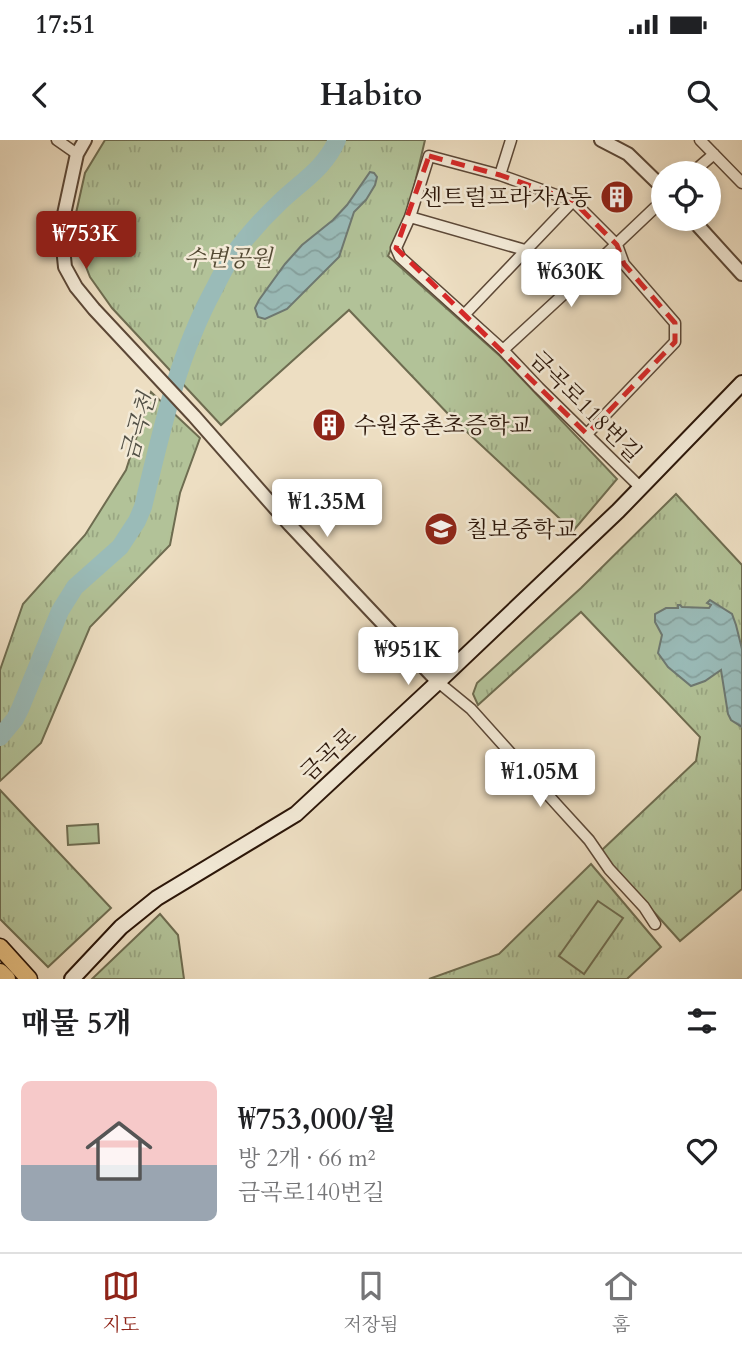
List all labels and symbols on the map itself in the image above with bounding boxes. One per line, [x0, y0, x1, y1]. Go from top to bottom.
building icon: 센트럴프라자A동 [598, 178, 636, 216]
place label: 센트럴프라자A동 [420, 182, 592, 213]
pin: ₩753K [37, 212, 135, 271]
park label: 수변공원 [184, 243, 274, 274]
pin: ₩630K [522, 250, 620, 309]
street label: 금곡로118번길 [523, 344, 648, 469]
water label: 금곡천 [113, 387, 164, 465]
building icon: 수원중촌초증학교 [310, 406, 348, 444]
place label: 수원중촌초증학교 [354, 410, 532, 441]
pin: ₩1.35M [270, 480, 384, 539]
school or university icon: 칠보중학교 [422, 510, 460, 548]
place label: 칠보중학교 [466, 514, 577, 545]
pin: ₩951K [359, 628, 457, 687]
street label: 금곡로 [293, 720, 363, 788]
pin: ₩1.05M [483, 750, 597, 809]

